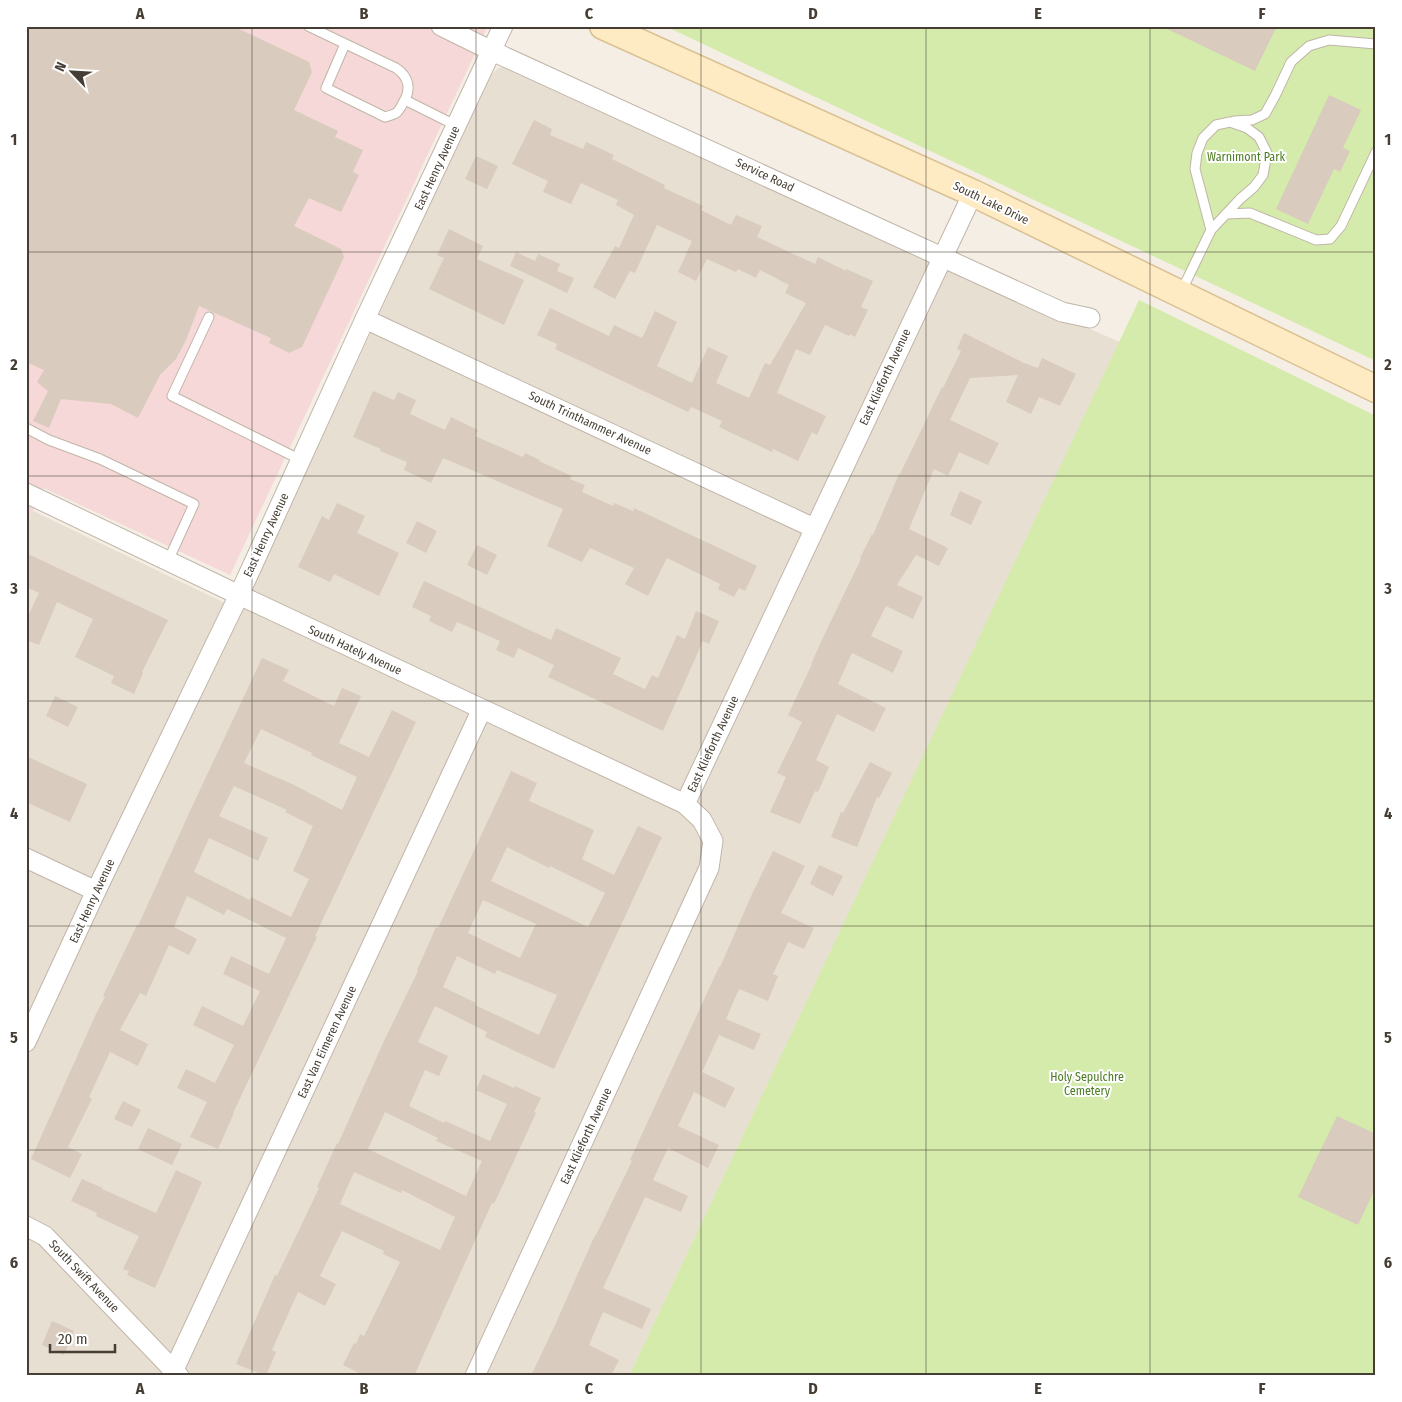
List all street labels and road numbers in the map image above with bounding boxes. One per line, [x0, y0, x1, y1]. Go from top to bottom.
street label: East Henry Avenue [411, 124, 463, 212]
street label: Service Road [734, 155, 796, 195]
street label: South Lake Drive [951, 179, 1031, 227]
street label: East Klieforth Avenue [857, 326, 914, 427]
street label: South Trinthammer Avenue [526, 388, 654, 458]
street label: East Henry Avenue [240, 491, 292, 579]
street label: South Hately Avenue [306, 622, 404, 678]
street label: East Klieforth Avenue [685, 693, 742, 794]
street label: East Henry Avenue [66, 857, 118, 945]
street label: East Van Eimeren Avenue [295, 983, 359, 1101]
street label: East Klieforth Avenue [558, 1085, 615, 1186]
street label: South Swift Avenue [46, 1237, 122, 1315]

